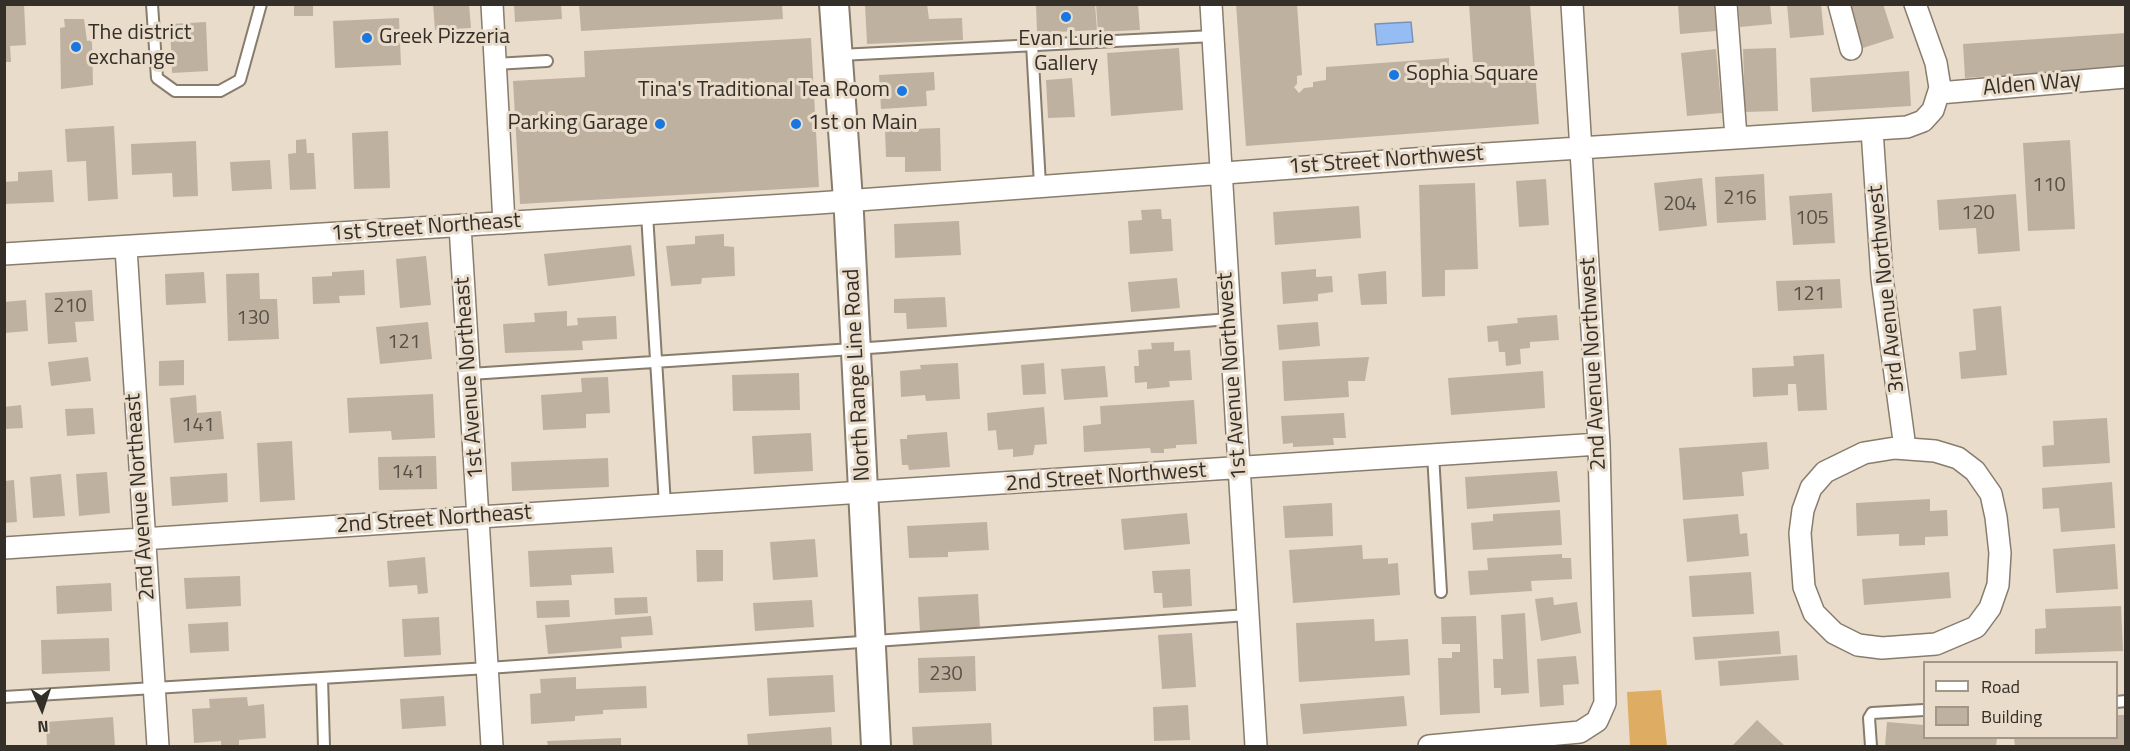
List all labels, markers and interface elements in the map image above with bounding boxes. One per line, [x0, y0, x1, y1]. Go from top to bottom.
marker: Evan Lurie Gallery [1059, 10, 1073, 24]
place label: The district exchange [88, 21, 191, 72]
place label: Greek Pizzeria [379, 25, 510, 51]
place label: Evan Lurie Gallery [1018, 27, 1114, 78]
marker: Greek Pizzeria [360, 31, 374, 45]
marker: The district exchange [69, 40, 83, 54]
place label: Sophia Square [1406, 62, 1538, 88]
marker: Sophia Square [1387, 68, 1401, 82]
street label: Alden Way [1982, 68, 2082, 102]
place label: Tina's Traditional Tea Room [638, 78, 890, 104]
marker: Tina's Traditional Tea Room [895, 84, 909, 98]
place label: Parking Garage [507, 111, 648, 137]
place label: 1st on Main [808, 111, 918, 137]
marker: Parking Garage [653, 117, 667, 131]
marker: 1st on Main [789, 117, 803, 131]
street label: 1st Street Northwest [1287, 141, 1485, 181]
house number: 110 [2032, 174, 2066, 198]
street label: 3rd Avenue Northwest [1863, 184, 1911, 394]
house number: 216 [1723, 187, 1757, 211]
house number: 204 [1663, 193, 1697, 217]
house number: 120 [1961, 202, 1995, 226]
house number: 105 [1795, 207, 1829, 231]
street label: 1st Street Northeast [330, 208, 522, 248]
street label: 2nd Avenue Northwest [1575, 257, 1613, 471]
street label: North Range Line Road [839, 268, 877, 482]
street label: 1st Avenue Northwest [1213, 271, 1253, 481]
street label: 1st Avenue Northeast [450, 276, 490, 480]
house number: 121 [1792, 283, 1826, 307]
house number: 210 [53, 295, 87, 319]
house number: 130 [236, 307, 270, 331]
house number: 121 [387, 331, 421, 355]
street label: 2nd Avenue Northeast [121, 392, 161, 602]
house number: 141 [181, 414, 215, 438]
street label: 2nd Street Northwest [1005, 458, 1207, 498]
house number: 141 [391, 461, 425, 485]
street label: 2nd Street Northeast [335, 500, 533, 540]
legend [1923, 661, 2118, 739]
house number: 230 [929, 663, 963, 687]
text: Road [1981, 673, 2020, 700]
north arrow [12, 679, 72, 739]
text: Building [1981, 703, 2042, 730]
text: N [37, 715, 49, 739]

